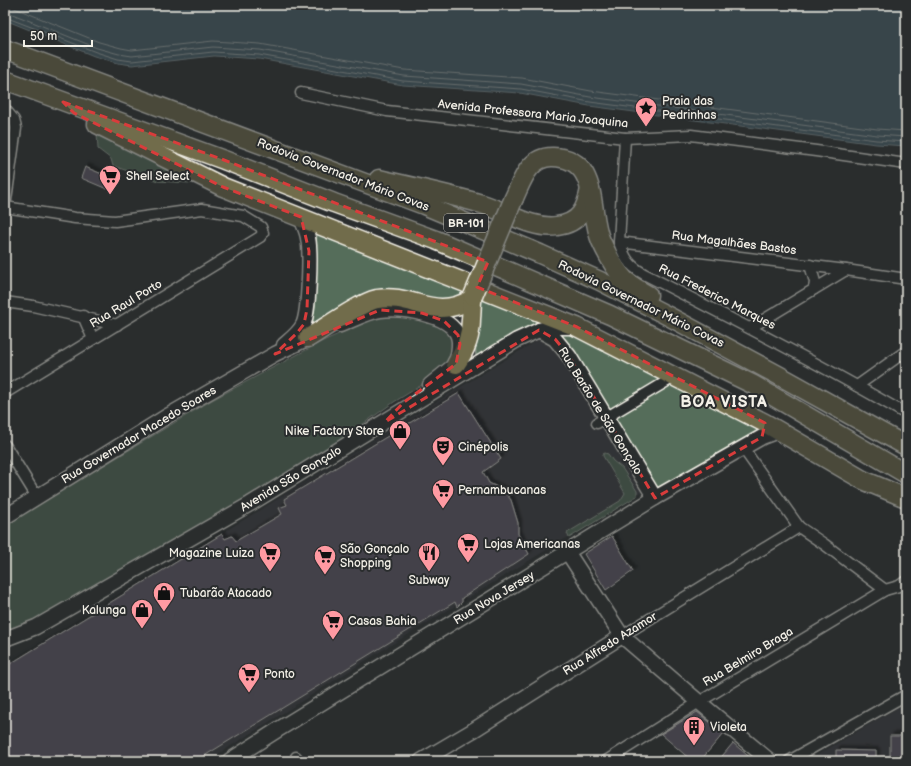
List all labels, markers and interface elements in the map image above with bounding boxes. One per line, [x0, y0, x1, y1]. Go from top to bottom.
scale bar [24, 22, 92, 48]
text: 50 m [30, 29, 57, 44]
place label: Praia das Pedrinhas [662, 94, 716, 123]
place icon: Praia das Pedrinhas [633, 95, 659, 128]
street label: Avenida Professora Maria Joaquina [437, 97, 629, 131]
street label: Rodovia Governador Mário Covas [255, 135, 431, 215]
supermarket icon: Shell Select [97, 163, 123, 196]
place label: Shell Select [126, 169, 190, 184]
road number: BR-101 [444, 214, 488, 232]
street label: Rua Magalhães Bastos [671, 228, 797, 258]
street label: Rodovia Governador Mário Covas [555, 257, 727, 351]
street label: Rua Frederico Marques [656, 261, 778, 333]
street label: Rua Raul Porto [87, 276, 165, 331]
street label: Rua Barão de São Gonçalo [555, 344, 646, 478]
street label: Rua Governador Macedo Soares [59, 383, 219, 487]
district label: BOA VISTA [680, 393, 768, 412]
shop icon: Nike Factory Store [387, 418, 413, 451]
place label: Nike Factory Store [285, 424, 384, 439]
theatre icon: Cinépolis [430, 434, 456, 467]
place label: Cinépolis [458, 440, 509, 455]
street label: Avenida São Gonçalo [238, 443, 344, 515]
supermarket icon: Pernambucanas [430, 477, 456, 510]
place label: Pernambucanas [458, 483, 546, 498]
supermarket icon: Lojas Americanas [455, 531, 481, 564]
place label: Lojas Americanas [484, 537, 580, 552]
supermarket icon: Magazine Luiza [257, 540, 283, 573]
restaurant icon: Subway [416, 540, 442, 573]
place label: São Gonçalo Shopping [340, 542, 410, 571]
supermarket icon: São Gonçalo Shopping [312, 543, 338, 576]
place label: Magazine Luiza [169, 546, 254, 561]
street label: Rua Nova Jersey [451, 568, 538, 628]
place label: Subway [409, 573, 450, 588]
shop icon: Tubarão Atacado [151, 580, 177, 613]
place label: Tubarão Atacado [180, 586, 272, 601]
shop icon: Kalunga [129, 597, 155, 630]
place label: Kalunga [82, 603, 126, 618]
supermarket icon: Casas Bahia [320, 608, 346, 641]
street label: Rua Alfredo Azamor [560, 609, 660, 679]
place label: Casas Bahia [348, 614, 417, 629]
street label: Rua Belmiro Braga [700, 624, 796, 690]
supermarket icon: Ponto [236, 661, 262, 694]
place label: Ponto [264, 667, 295, 682]
building icon: Violeta [681, 714, 707, 747]
place label: Violeta [710, 720, 747, 735]

